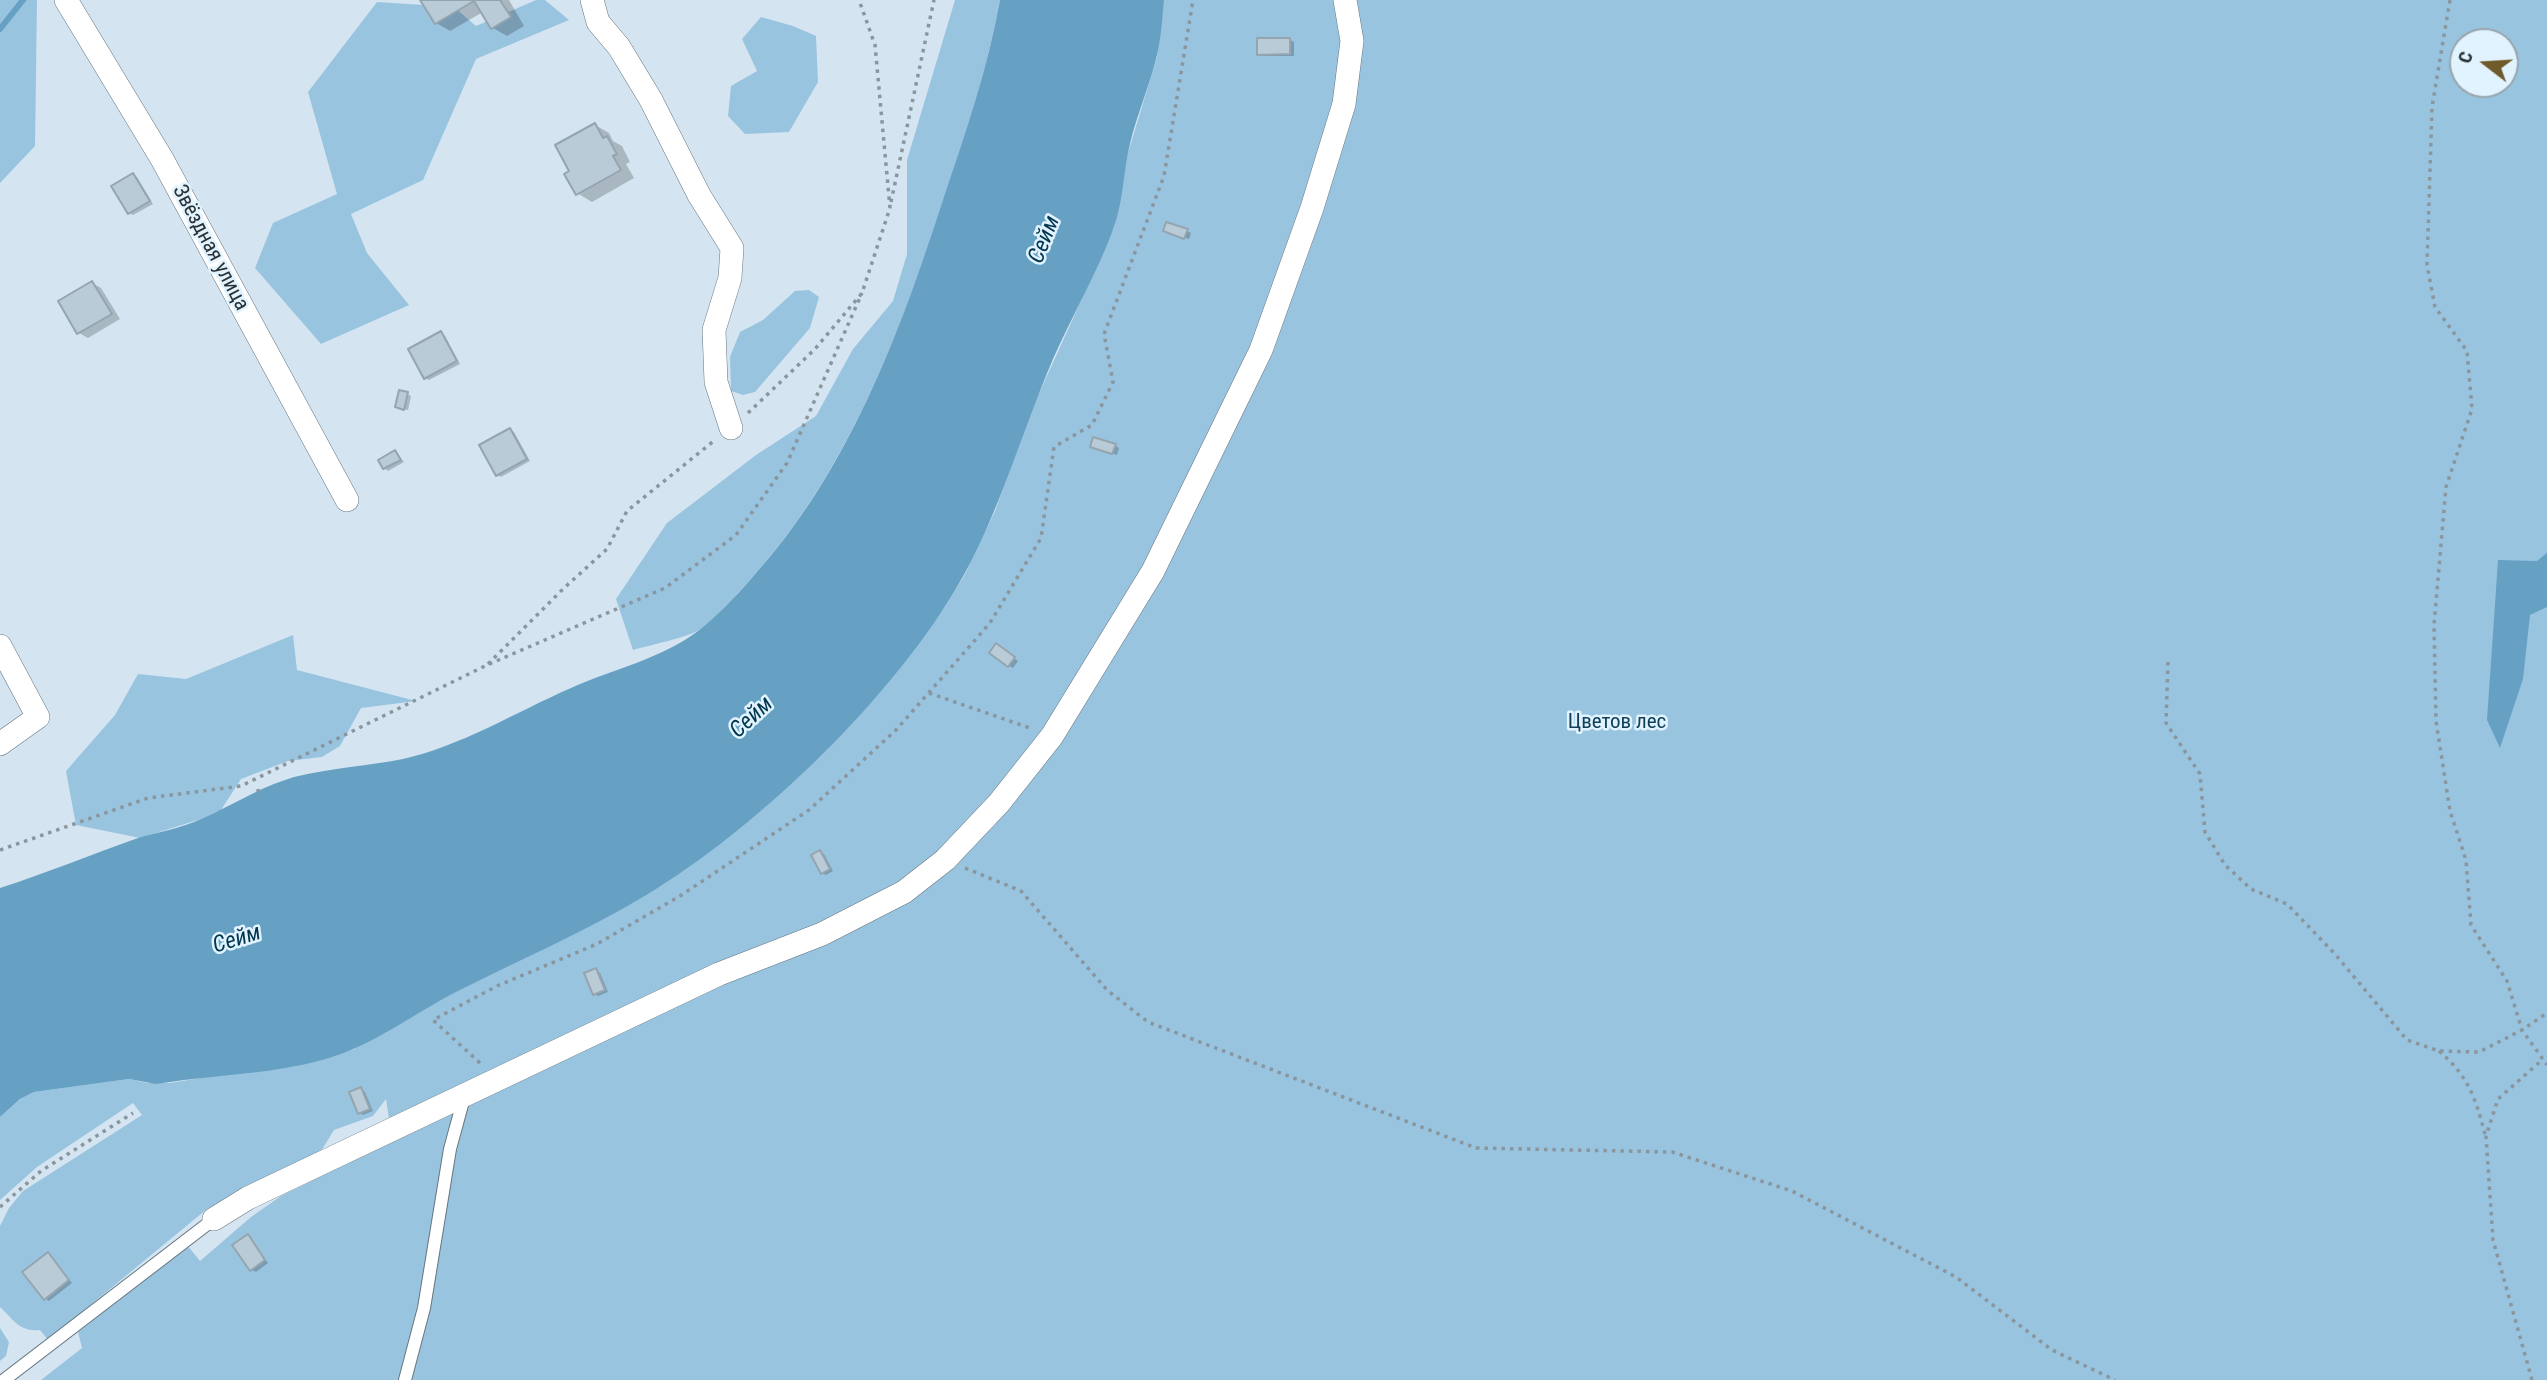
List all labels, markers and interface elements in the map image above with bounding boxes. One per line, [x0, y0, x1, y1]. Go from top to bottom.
north arrow [2449, 28, 2519, 98]
text: С [2453, 49, 2478, 66]
street label: Звёздная улица [166, 181, 254, 315]
water label: Сейм [1023, 212, 1067, 268]
water label: Сейм [725, 691, 779, 745]
park label: Цветов лес [1568, 710, 1666, 736]
water label: Сейм [210, 920, 264, 960]

